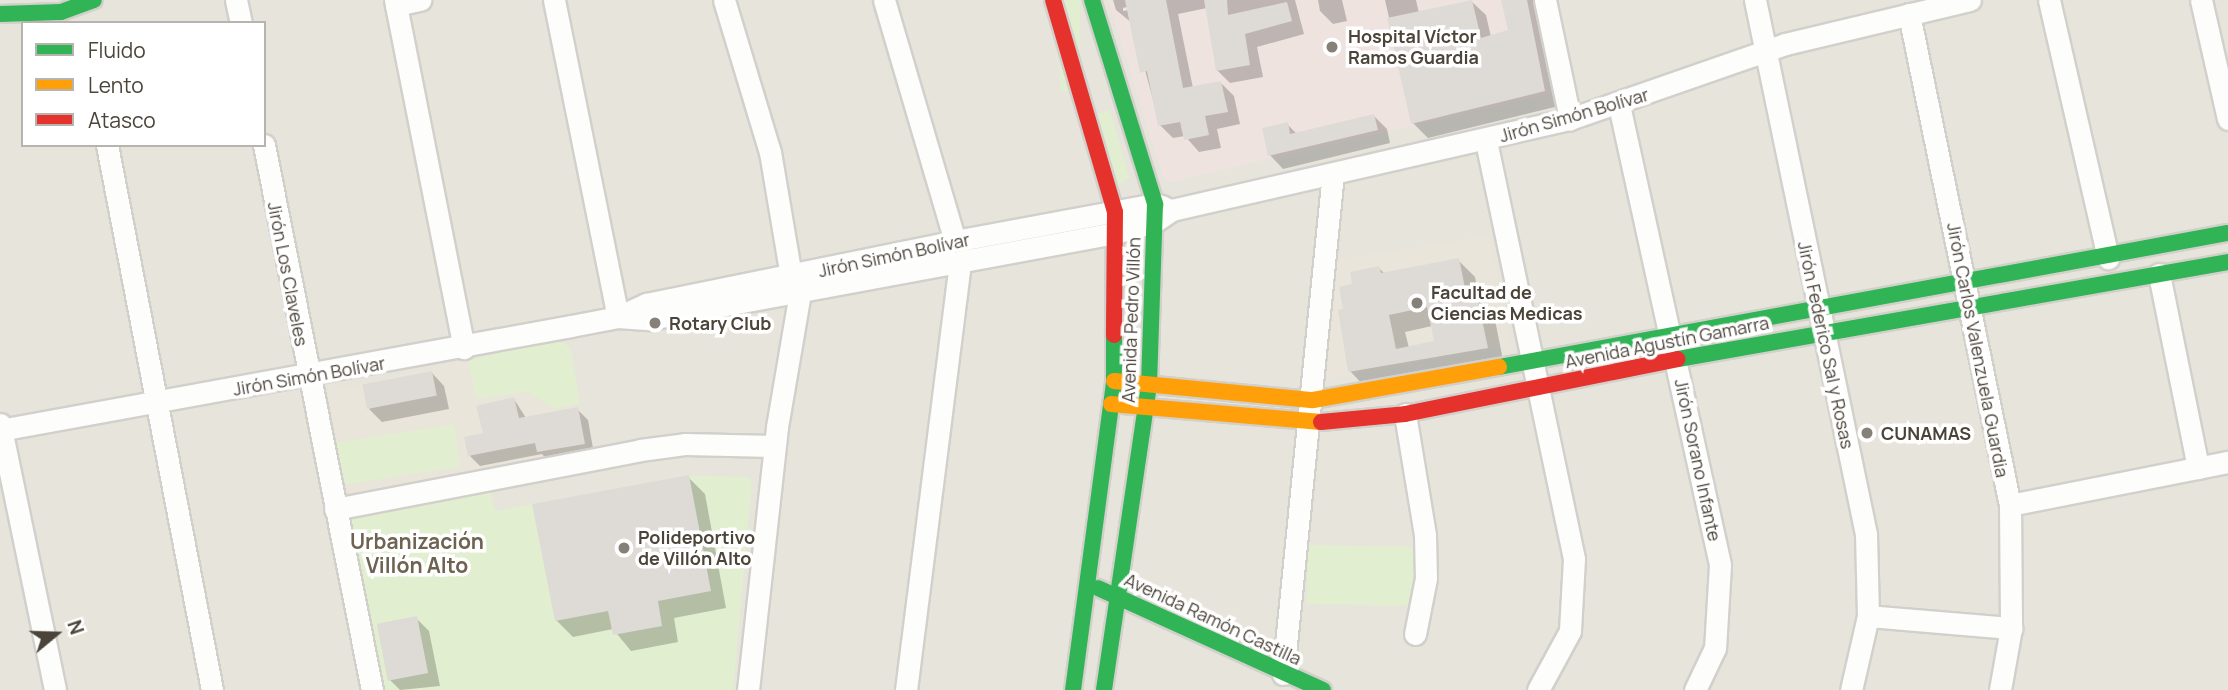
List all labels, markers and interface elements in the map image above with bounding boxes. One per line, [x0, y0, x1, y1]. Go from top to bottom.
legend [21, 21, 266, 147]
place label: Hospital Víctor Ramos Guardia [1348, 26, 1479, 68]
text: Fluido [88, 36, 146, 64]
marker: Hospital Víctor Ramos Guardia [1322, 37, 1342, 57]
text: Lento [88, 71, 144, 99]
street label: Jirón Simón Bolívar [1497, 83, 1651, 147]
text: Atasco [88, 106, 156, 134]
street label: Jirón Los Claveles [263, 200, 313, 348]
street label: Jirón Carlos Valenzuela Guardia [1943, 221, 2013, 479]
street label: Jirón Simón Bolívar [816, 228, 972, 282]
street label: Avenida Pedro Villón [1117, 237, 1145, 403]
street label: Jirón Federico Sal y Rosas [1793, 239, 1859, 451]
place label: Facultad de Ciencias Medicas [1431, 282, 1583, 324]
marker: Facultad de Ciencias Medicas [1409, 295, 1425, 311]
place label: Rotary Club [669, 312, 771, 334]
street label: Avenida Agustín Gamarra [1563, 312, 1771, 372]
marker: Rotary Club [647, 315, 663, 331]
street label: Jirón Simón Bolívar [231, 352, 387, 400]
street label: Jirón Sorano Infante [1670, 377, 1726, 543]
place label: CUNAMAS [1881, 422, 1971, 444]
marker: CUNAMAS [1859, 425, 1875, 441]
place label: Polideportivo de Villón Alto [638, 527, 755, 570]
district label: Urbanización Villón Alto [350, 528, 484, 578]
marker: Polideportivo de Villón Alto [616, 540, 632, 556]
street label: Avenida Ramón Castilla [1121, 569, 1305, 669]
north arrow [21, 599, 91, 669]
text: N [61, 616, 90, 638]

